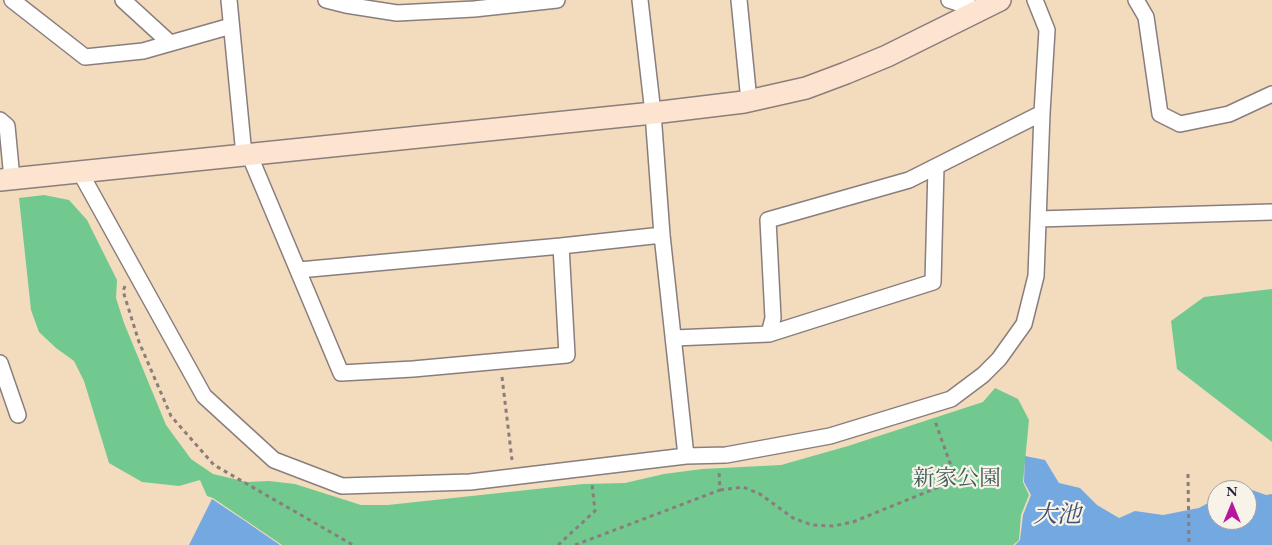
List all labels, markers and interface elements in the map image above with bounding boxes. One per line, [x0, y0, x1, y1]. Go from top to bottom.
park label: 新家公園 [913, 466, 1001, 492]
north arrow [1207, 480, 1257, 530]
text: N [1226, 482, 1238, 500]
water label: 大池 [1033, 501, 1081, 529]

